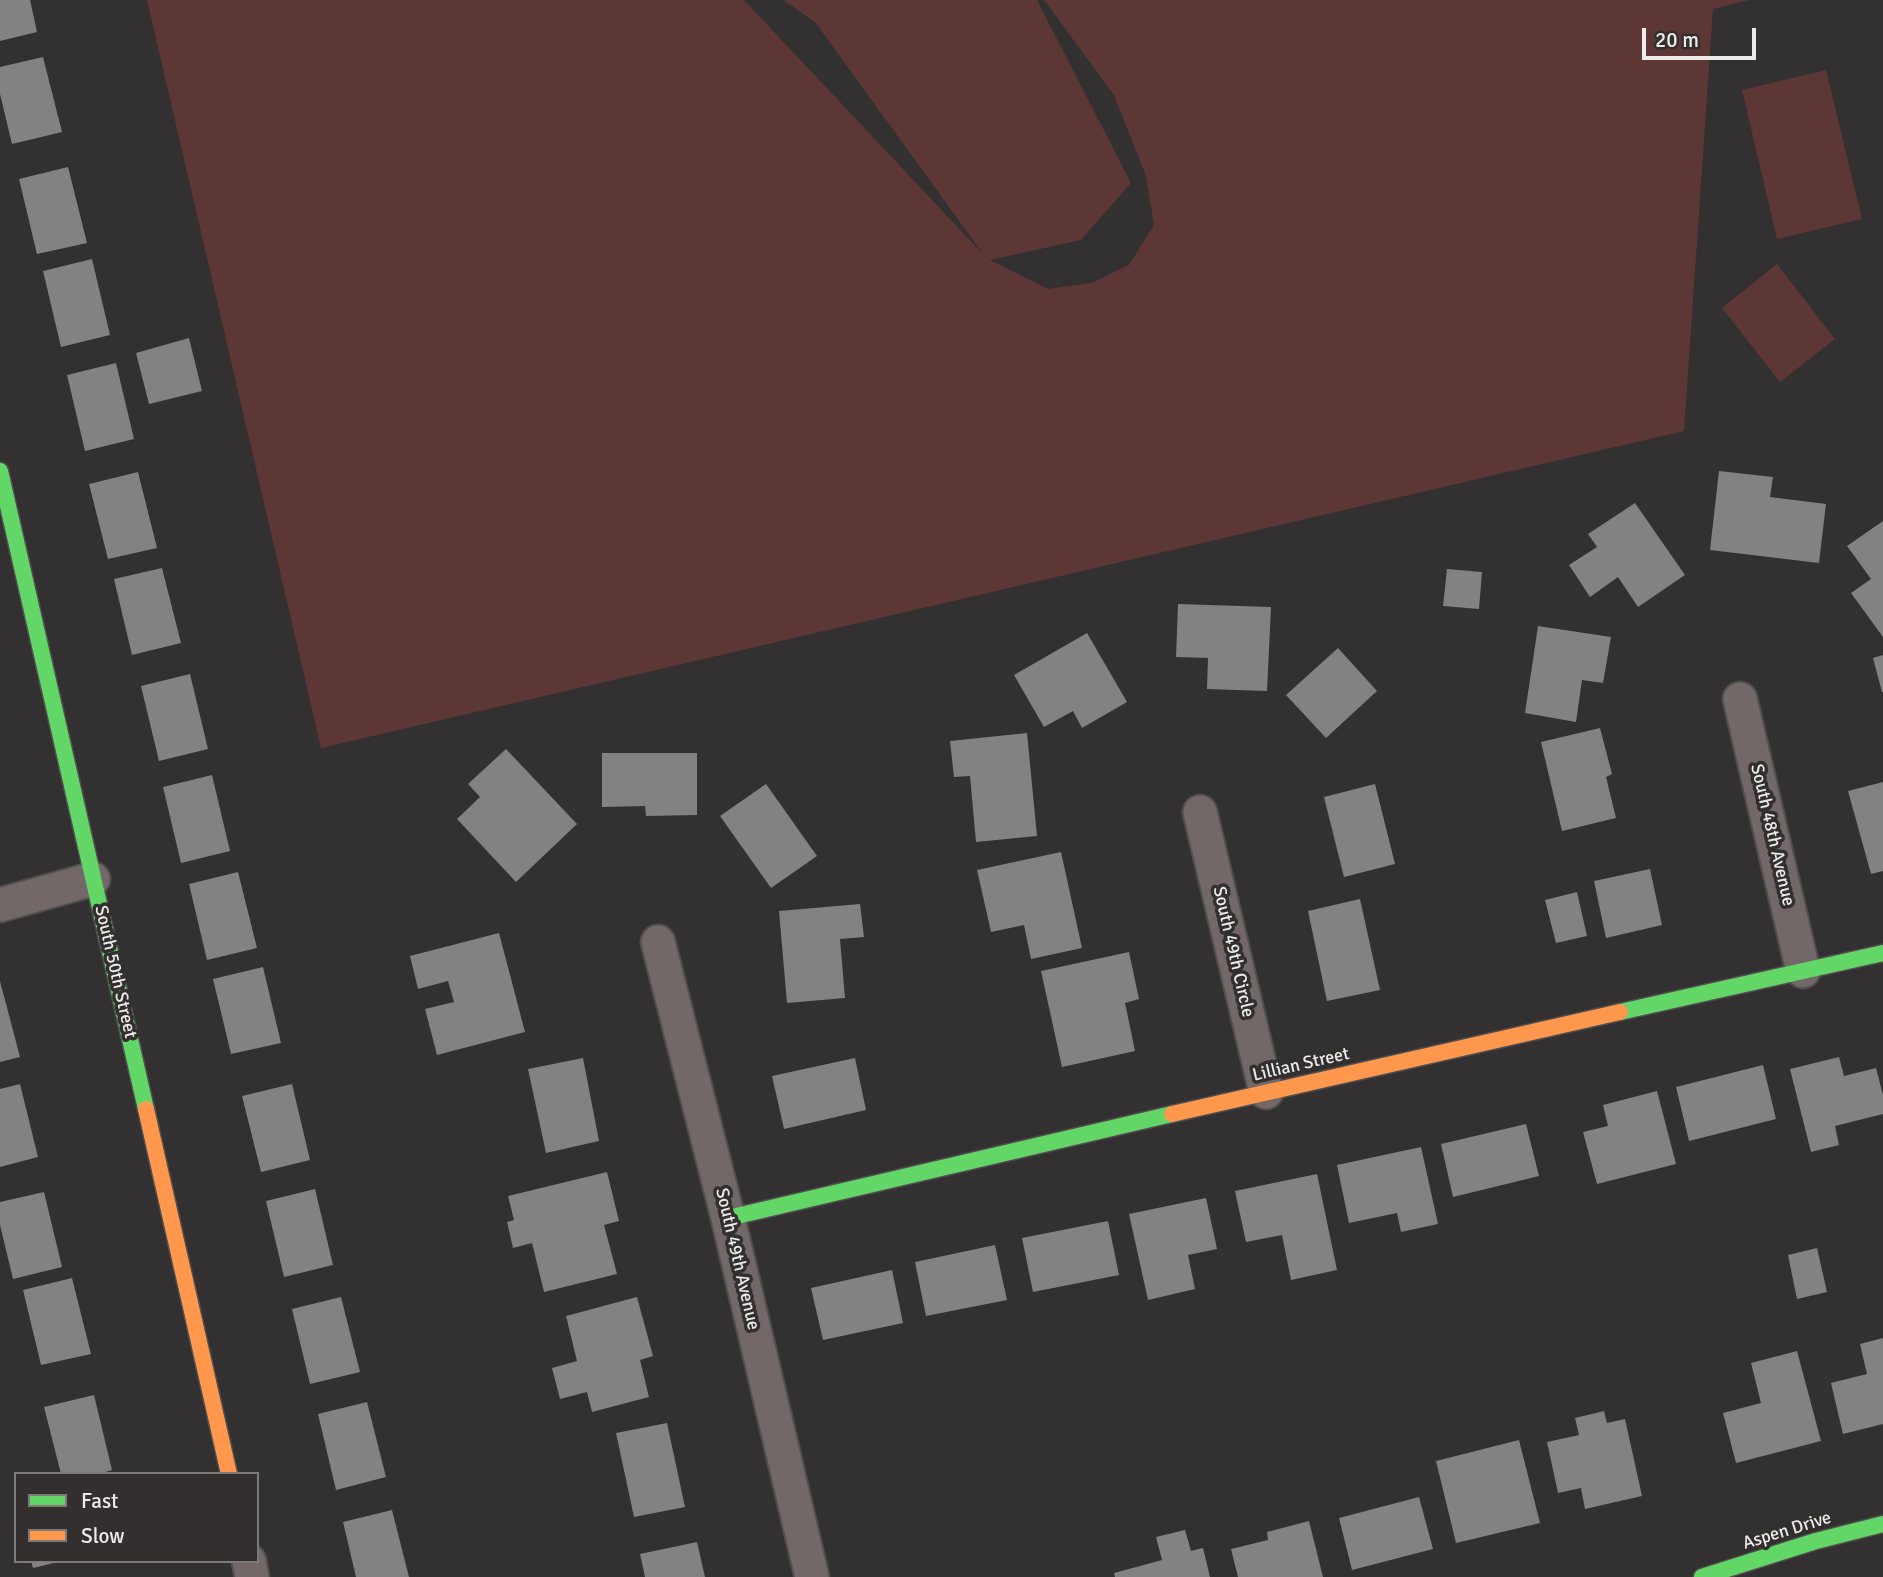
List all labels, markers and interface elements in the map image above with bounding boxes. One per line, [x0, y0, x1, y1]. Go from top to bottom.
scale bar [1645, 14, 1759, 58]
text: 20 m [1655, 27, 1699, 53]
street label: South 48th Avenue [1745, 762, 1799, 908]
street label: South 49th Circle [1207, 885, 1259, 1019]
street label: South 50th Street [89, 903, 141, 1041]
street label: Lillian Street [1250, 1043, 1352, 1087]
street label: South 49th Avenue [710, 1186, 764, 1332]
legend [14, 1472, 259, 1563]
text: Fast [81, 1488, 118, 1514]
street label: Aspen Drive [1740, 1507, 1834, 1555]
text: Slow [81, 1523, 125, 1549]

